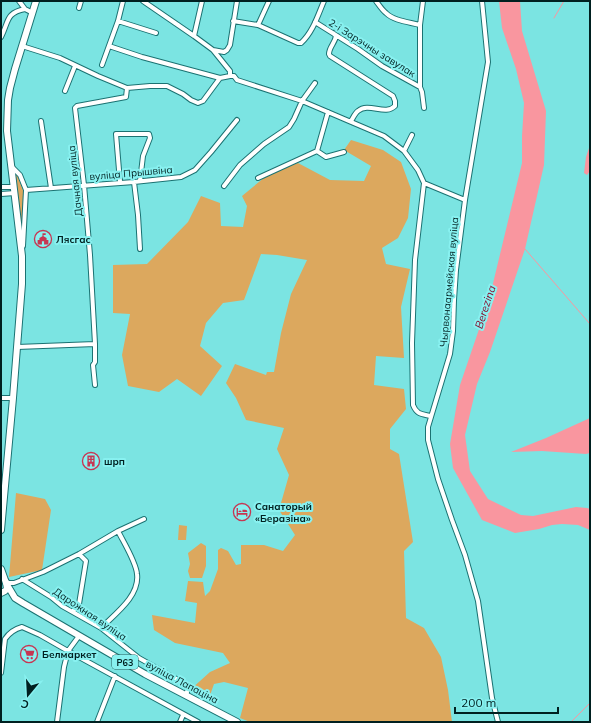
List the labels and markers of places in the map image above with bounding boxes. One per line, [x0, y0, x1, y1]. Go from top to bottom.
public building icon: Лясгас [33, 229, 53, 249]
place label: Лясгас [56, 233, 91, 246]
building icon: шрп [81, 451, 101, 471]
place label: шрп [104, 455, 125, 468]
place label: Санаторый «Беразіна» [255, 500, 312, 525]
hotel icon: Санаторый «Беразіна» [232, 502, 252, 522]
supermarket icon: Белмаркет [19, 644, 39, 664]
place label: Белмаркет [42, 648, 97, 661]

